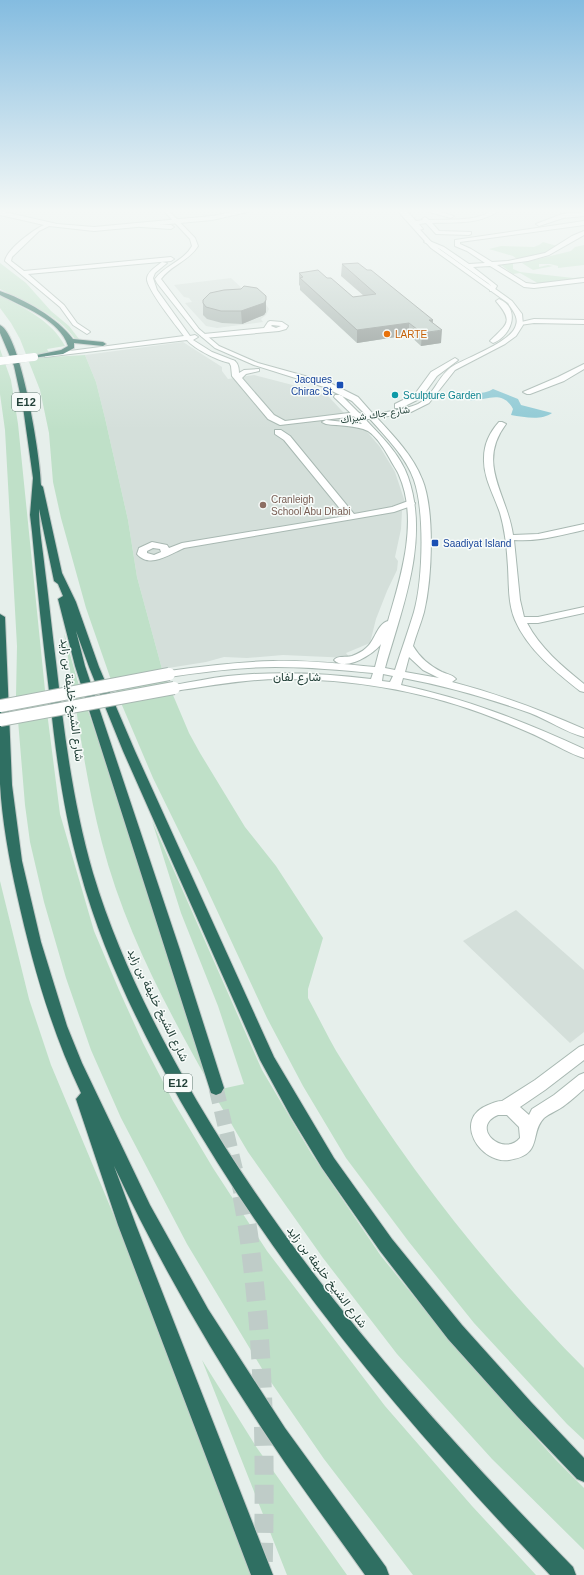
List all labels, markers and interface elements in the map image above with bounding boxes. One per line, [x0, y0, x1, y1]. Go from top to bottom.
marker: LARTE [382, 329, 392, 339]
place label: LARTE [395, 329, 427, 340]
place label: Jacques Chirac St [291, 374, 332, 397]
marker: Jacques Chirac St [335, 380, 345, 390]
marker: Sculpture Garden [390, 390, 400, 400]
place label: Sculpture Garden [403, 390, 481, 401]
road number: E12 [12, 393, 40, 411]
street label: شارع جاك شيراك [340, 404, 411, 426]
place label: Cranleigh School Abu Dhabi [271, 494, 351, 517]
marker: Cranleigh School Abu Dhabi [258, 500, 268, 510]
marker: Saadiyat Island [430, 538, 440, 548]
place label: Saadiyat Island [443, 538, 511, 549]
street label: شارع الشيخ خليفة بن زايد [56, 638, 86, 763]
street label: شارع لفان [273, 670, 321, 686]
street label: شارع الشيخ خليفة بن زايد [123, 946, 191, 1065]
road number: E12 [164, 1074, 192, 1092]
street label: شارع الشيخ خليفة بن زايد [283, 1223, 370, 1332]

